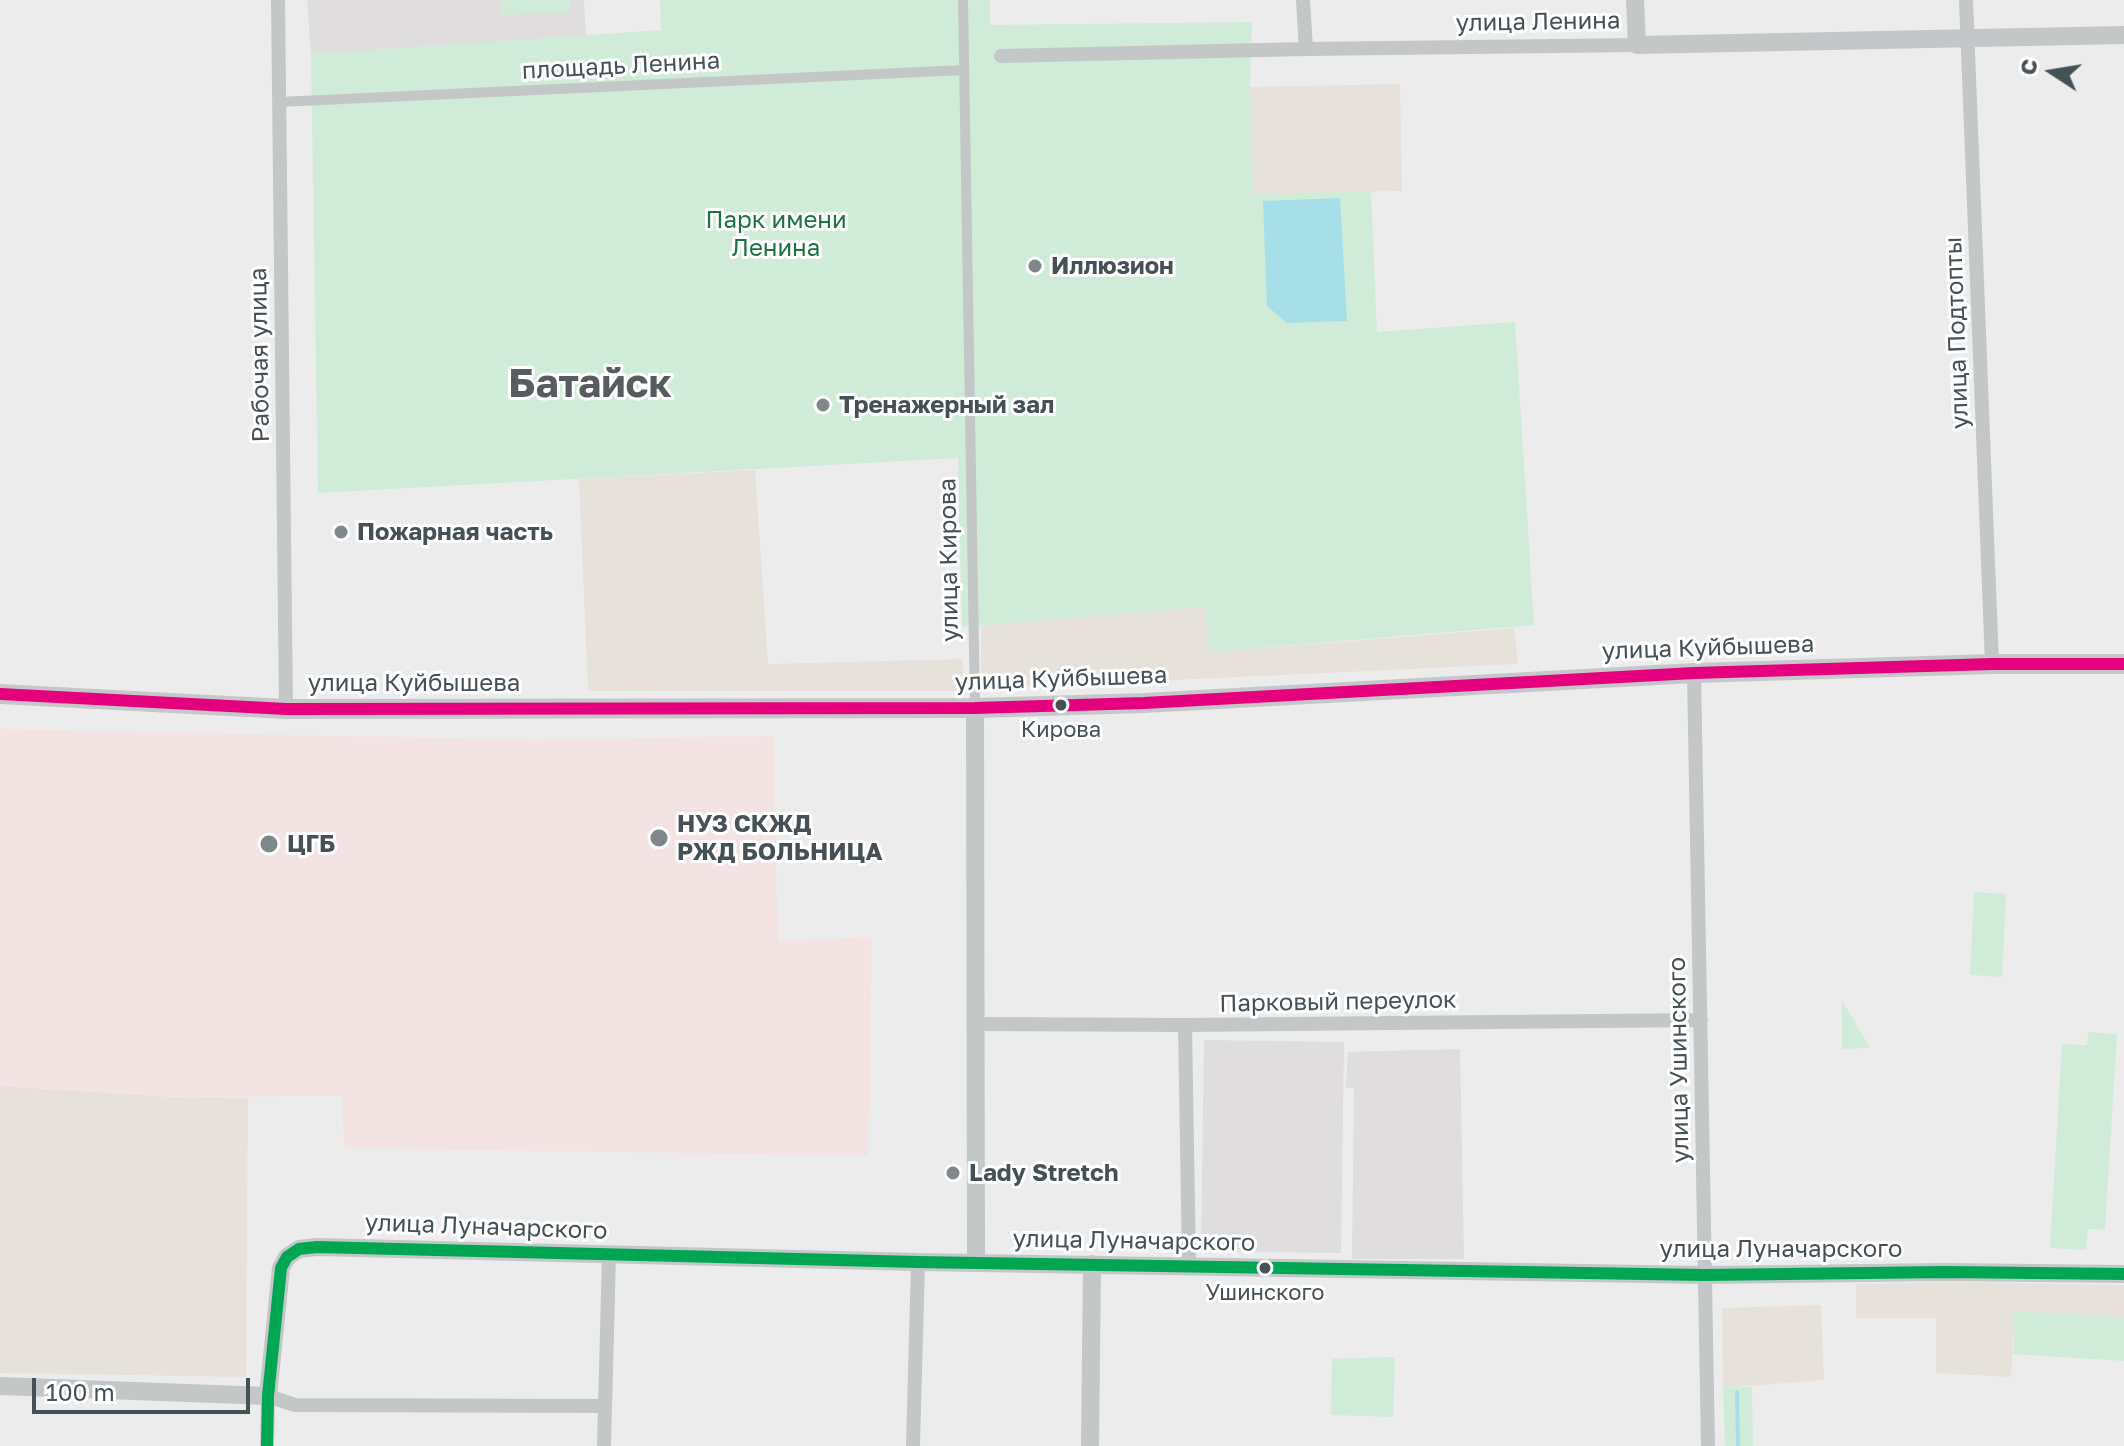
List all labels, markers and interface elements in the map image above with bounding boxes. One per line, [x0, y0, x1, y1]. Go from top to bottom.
street label: улица Ленина [1455, 6, 1621, 38]
north arrow [2012, 32, 2092, 112]
street label: площадь Ленина [521, 46, 721, 86]
text: С [2013, 56, 2043, 77]
park label: Парк имени Ленина [705, 206, 847, 262]
street label: улица Подтопты [1939, 236, 1975, 430]
place label: Иллюзион [1051, 252, 1174, 280]
marker: Иллюзион [1026, 257, 1044, 275]
street label: Рабочая улица [244, 267, 276, 443]
district label: Батайск [508, 360, 672, 408]
place label: Тренажерный зал [839, 391, 1054, 419]
marker: Тренажерный зал [814, 396, 832, 414]
street label: улица Кирова [933, 478, 965, 642]
place label: Пожарная часть [357, 518, 553, 546]
marker: Пожарная часть [332, 523, 350, 541]
street label: улица Куйбышева [1601, 630, 1815, 666]
street label: улица Куйбышева [954, 661, 1168, 697]
street label: улица Куйбышева [308, 669, 520, 697]
marker: Кирова [1053, 697, 1069, 713]
place label: Кирова [1021, 717, 1101, 743]
place label: НУЗ СКЖД РЖД БОЛЬНИЦА [677, 810, 883, 866]
marker: НУЗ СКЖД РЖД БОЛЬНИЦА [648, 827, 670, 849]
place label: ЦГБ [287, 830, 335, 858]
marker: ЦГБ [258, 833, 280, 855]
street label: улица Ушинского [1663, 957, 1695, 1163]
street label: Парковый переулок [1219, 986, 1457, 1018]
place label: Lady Stretch [969, 1159, 1118, 1187]
marker: Lady Stretch [944, 1164, 962, 1182]
street label: улица Луначарского [364, 1208, 608, 1246]
street label: улица Луначарского [1012, 1224, 1256, 1258]
street label: улица Луначарского [1660, 1235, 1902, 1263]
marker: Ушинского [1257, 1260, 1273, 1276]
place label: Ушинского [1205, 1280, 1325, 1306]
scale bar [36, 1362, 254, 1412]
text: 100 m [46, 1377, 115, 1406]

